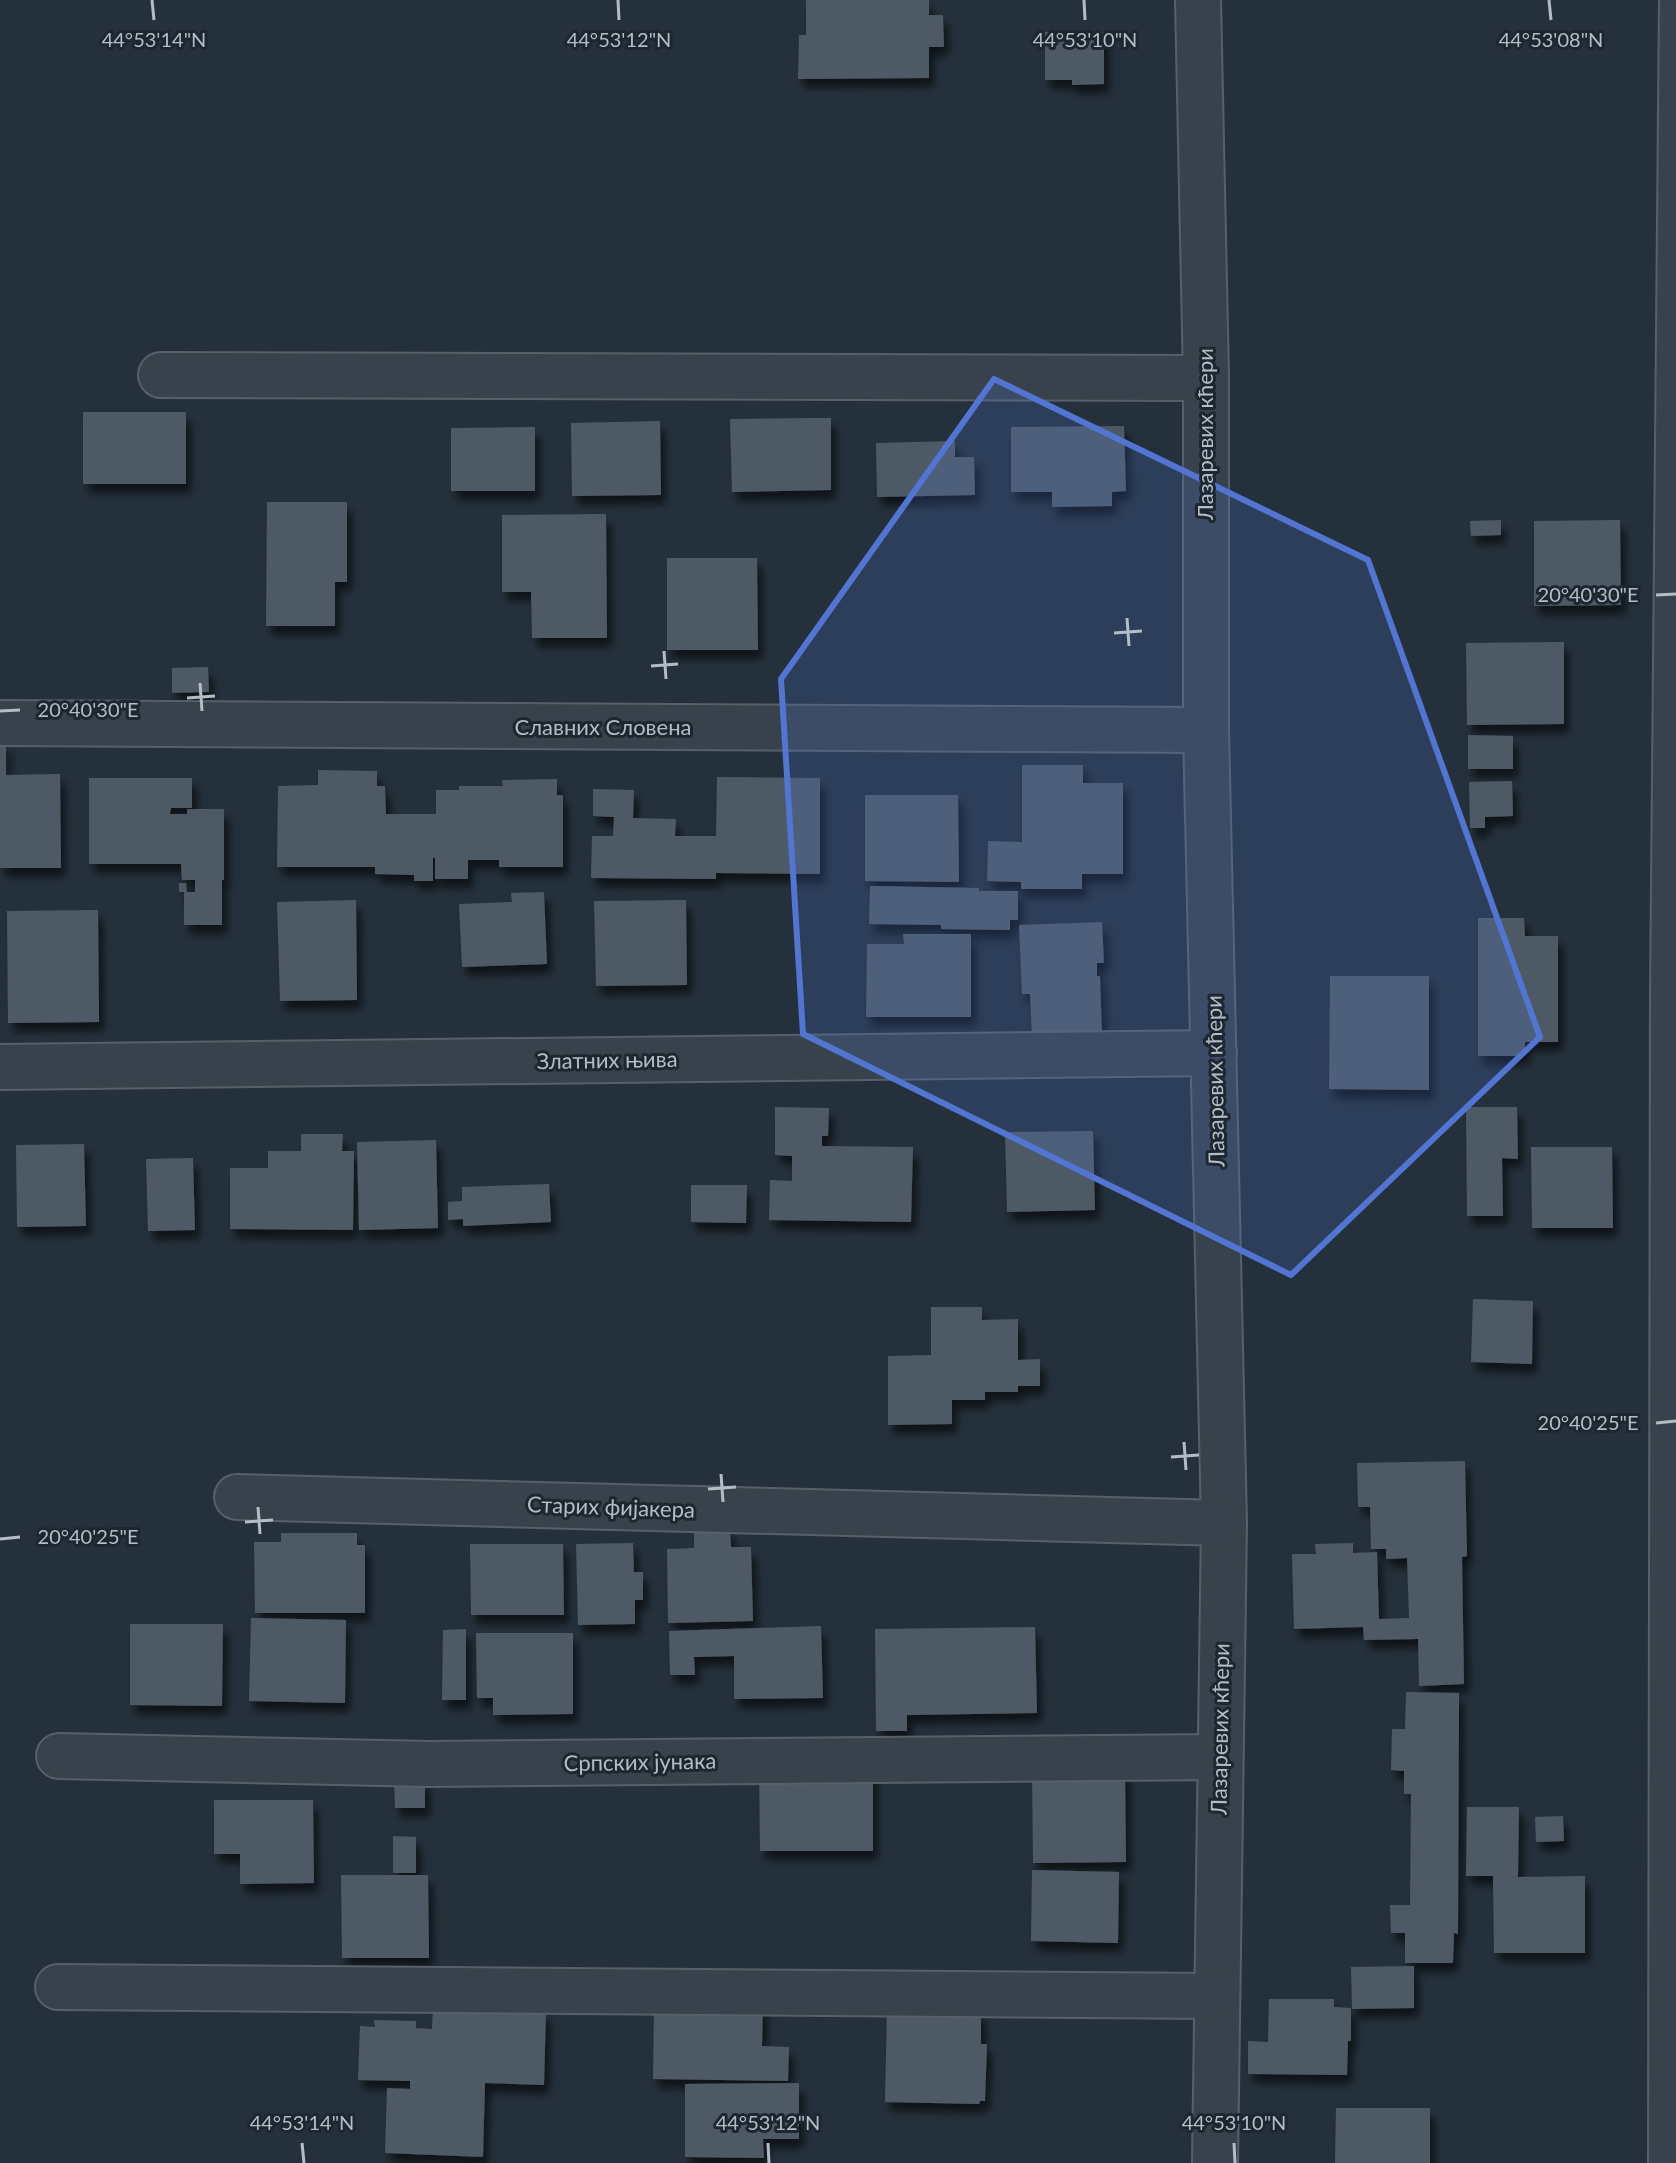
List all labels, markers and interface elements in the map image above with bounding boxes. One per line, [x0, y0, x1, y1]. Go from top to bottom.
text: 44°53'14"N [102, 27, 206, 51]
text: 44°53'12"N [567, 27, 671, 51]
text: 44°53'10"N [1033, 27, 1137, 51]
text: 44°53'08"N [1499, 27, 1603, 51]
street label: Лазаревих кћери [1191, 348, 1218, 521]
text: 20°40'30"E [1538, 582, 1638, 606]
text: 20°40'30"E [38, 697, 138, 721]
street label: Славних Словена [515, 713, 691, 740]
street label: Лазаревих кћери [1200, 995, 1230, 1168]
street label: Златних њива [536, 1045, 678, 1074]
text: 20°40'25"E [1538, 1410, 1638, 1434]
street label: Старих фијакера [527, 1490, 695, 1523]
text: 20°40'25"E [38, 1524, 138, 1548]
street label: Лазаревих кћери [1204, 1643, 1234, 1816]
street label: Српских јунака [563, 1747, 717, 1776]
text: 44°53'14"N [250, 2110, 354, 2134]
text: 44°53'12"N [716, 2110, 820, 2134]
text: 44°53'10"N [1182, 2110, 1286, 2134]

